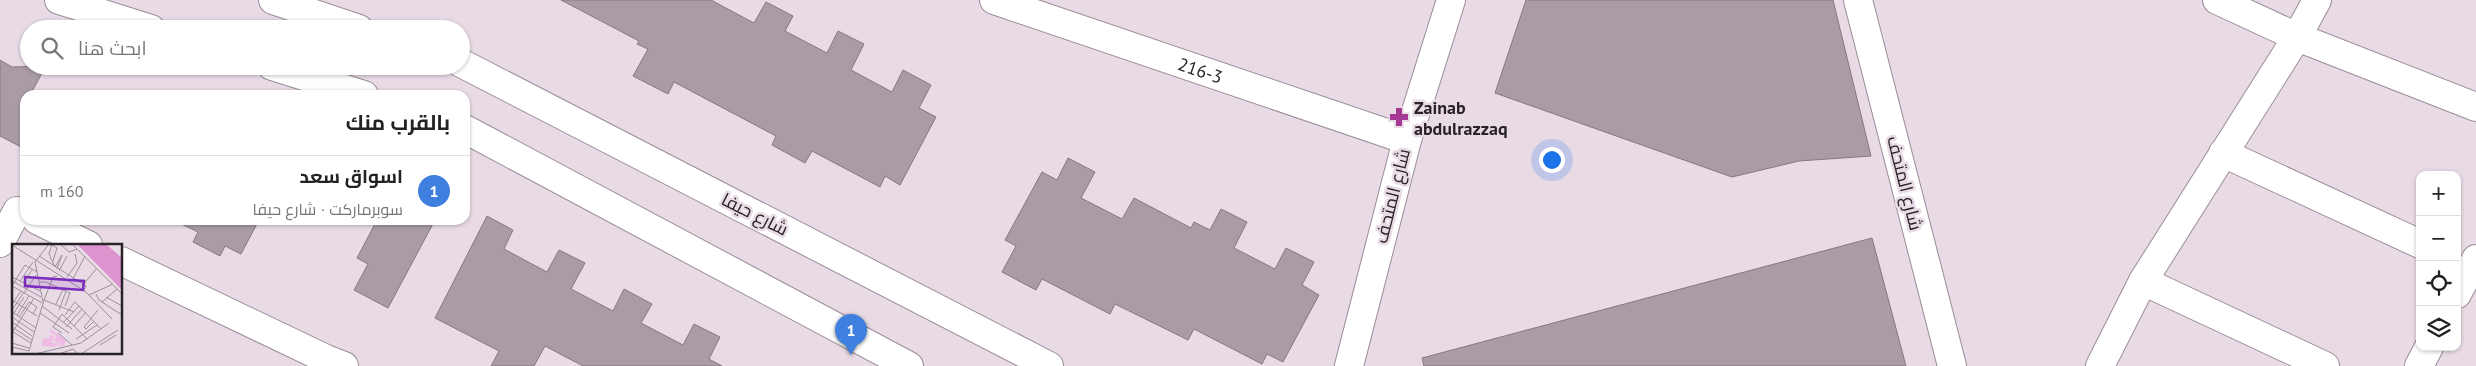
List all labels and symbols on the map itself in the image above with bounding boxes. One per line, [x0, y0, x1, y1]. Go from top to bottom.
street label: 216-3 [1175, 52, 1226, 88]
place label: Zainab abdulrazzaq [1414, 96, 1508, 140]
pharmacy icon: Zainab abdulrazzaq [1388, 106, 1410, 128]
street label: شارع المتحف [1881, 133, 1928, 233]
street label: شارع المتحف [1369, 146, 1416, 246]
your location [1539, 147, 1565, 173]
street label: شارع حيفا [717, 187, 792, 241]
inset map [12, 244, 122, 354]
pin: 1 [835, 314, 867, 355]

